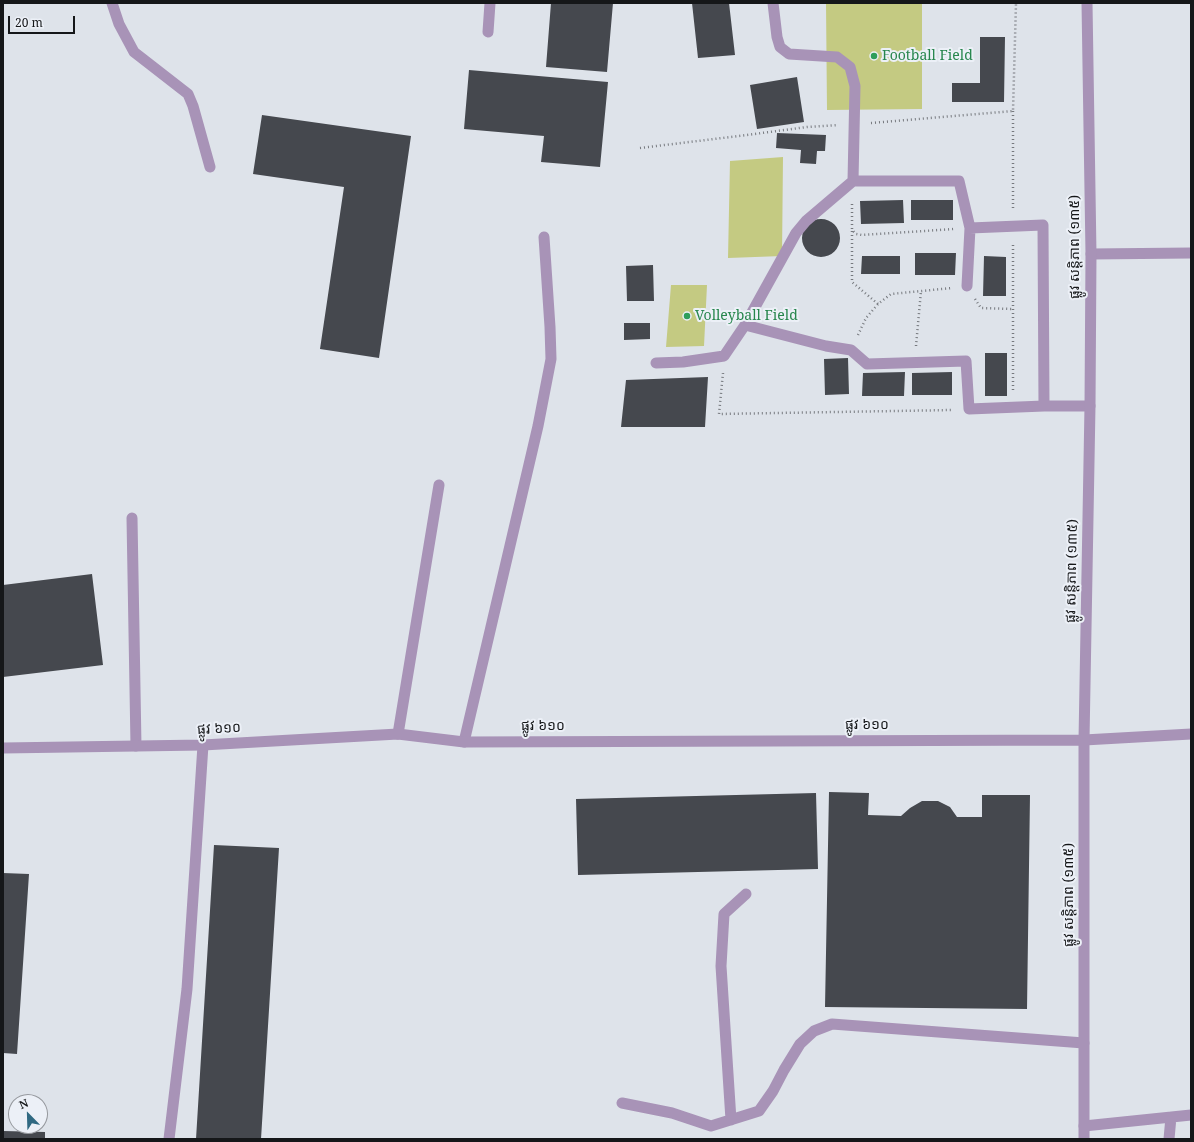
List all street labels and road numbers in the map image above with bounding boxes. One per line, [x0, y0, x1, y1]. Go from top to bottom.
street label: ផ្លូវ សន្តិភាព (១៣៥) [1067, 195, 1083, 299]
street label: ផ្លូវ សន្តិភាព (១៣៥) [1063, 519, 1081, 623]
street label: ផ្លូវ ៦១០ [845, 717, 889, 733]
street label: ផ្លូវ ៦១០ [521, 718, 565, 734]
street label: ផ្លូវ ៦១០ [197, 719, 241, 739]
street label: ផ្លូវ សន្តិភាព (១៣៥) [1061, 843, 1077, 947]

